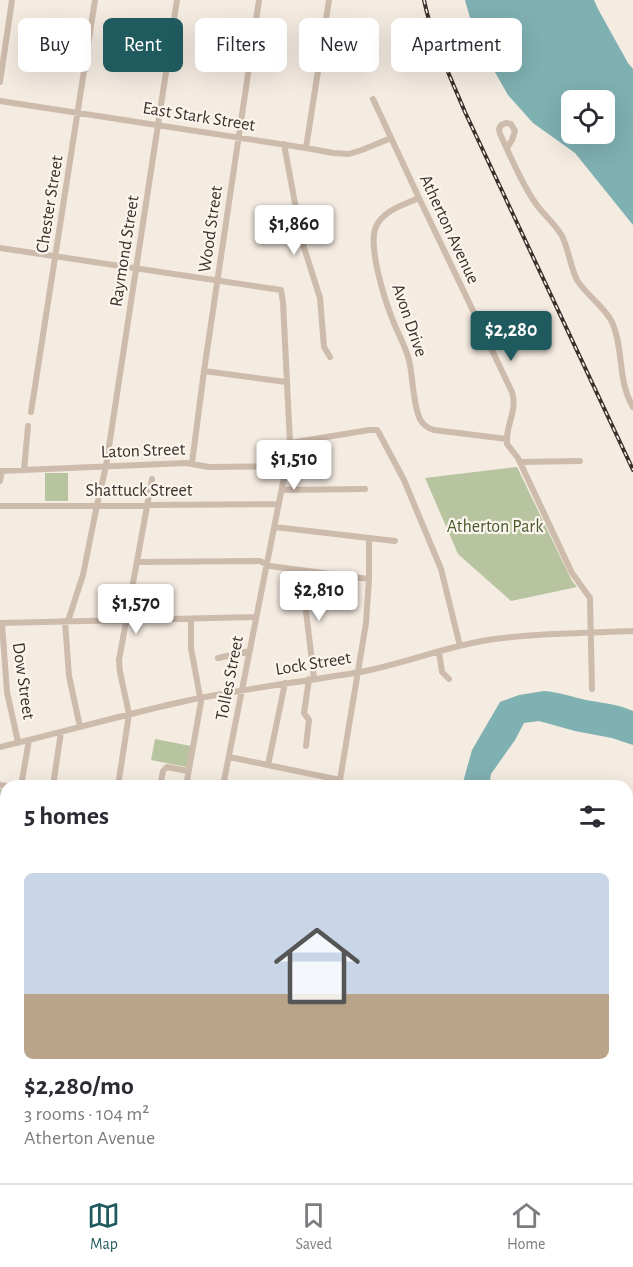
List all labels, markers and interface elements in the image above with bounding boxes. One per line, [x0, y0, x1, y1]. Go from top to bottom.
chip: Buy [18, 18, 91, 72]
chip: Rent [103, 18, 183, 72]
chip: Filters [195, 18, 287, 72]
chip: New [299, 18, 379, 72]
chip: Apartment [391, 18, 522, 72]
map controls [561, 90, 615, 144]
button: locate [561, 90, 615, 144]
street label: East Stark Street [141, 99, 257, 135]
street label: Chester Street [33, 154, 67, 254]
street label: Atherton Avenue [416, 172, 482, 287]
street label: Wood Street [196, 184, 226, 274]
street label: Raymond Street [107, 194, 143, 308]
pin: $1,860 [245, 205, 343, 256]
text: $1,860 [269, 214, 319, 234]
street label: Avon Drive [388, 282, 430, 359]
pin: $2,280 [462, 311, 560, 362]
text: $2,280 [485, 320, 537, 340]
pin: $1,510 [245, 440, 343, 491]
street label: Laton Street [100, 441, 186, 461]
text: $1,510 [270, 449, 318, 469]
street label: Shattuck Street [85, 482, 193, 500]
park label: Atherton Park [447, 518, 544, 536]
pin: $2,810 [270, 571, 368, 622]
text: $2,810 [294, 580, 344, 600]
pin: $1,570 [87, 584, 185, 635]
text: $1,570 [112, 593, 160, 613]
street label: Tolles Street [213, 634, 247, 722]
street label: Dow Street [9, 641, 37, 721]
street label: Lock Street [274, 649, 353, 679]
icon: filters [576, 800, 609, 833]
text: 5 homes [24, 803, 109, 829]
icon: home [263, 912, 371, 1020]
text: $2,280/mo [24, 1073, 134, 1099]
text: 3 rooms · 104 m² [24, 1104, 149, 1124]
text: Atherton Avenue [24, 1128, 155, 1148]
tab: Map [87, 1199, 120, 1254]
tab: Saved [295, 1199, 332, 1254]
tab: Home [507, 1199, 546, 1254]

